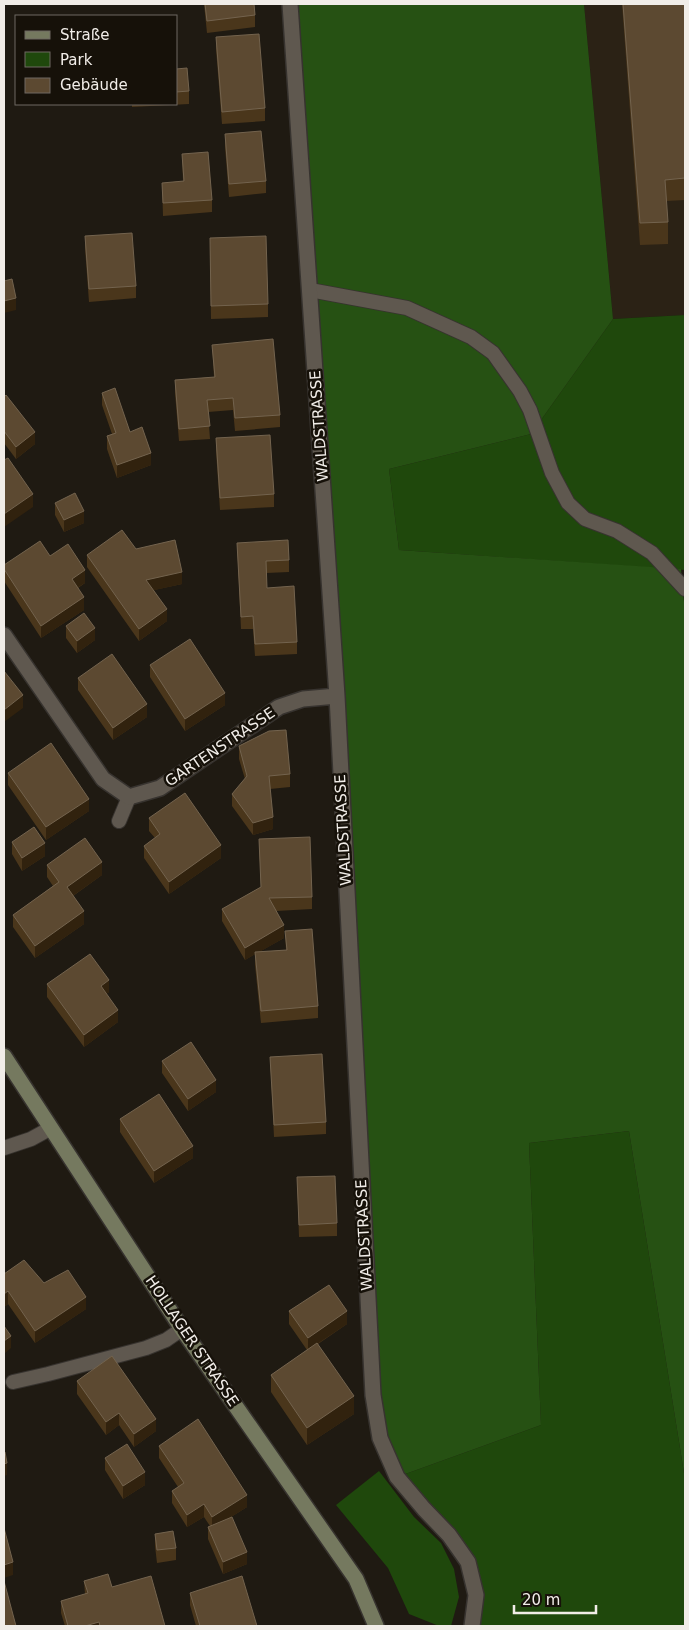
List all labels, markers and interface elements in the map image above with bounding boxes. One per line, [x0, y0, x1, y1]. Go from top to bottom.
legend [15, 15, 178, 105]
text: Straße [60, 26, 109, 44]
text: Park [60, 51, 93, 69]
text: Gebäude [60, 76, 128, 94]
street label: WALDSTRASSE [306, 370, 332, 482]
street label: GARTENSTRASSE [162, 704, 278, 790]
street label: WALDSTRASSE [331, 774, 355, 886]
street label: WALDSTRASSE [352, 1179, 376, 1291]
street label: HOLLAGER STRASSE [142, 1272, 242, 1410]
scale bar [514, 1582, 596, 1614]
text: 20 m [522, 1591, 560, 1609]

